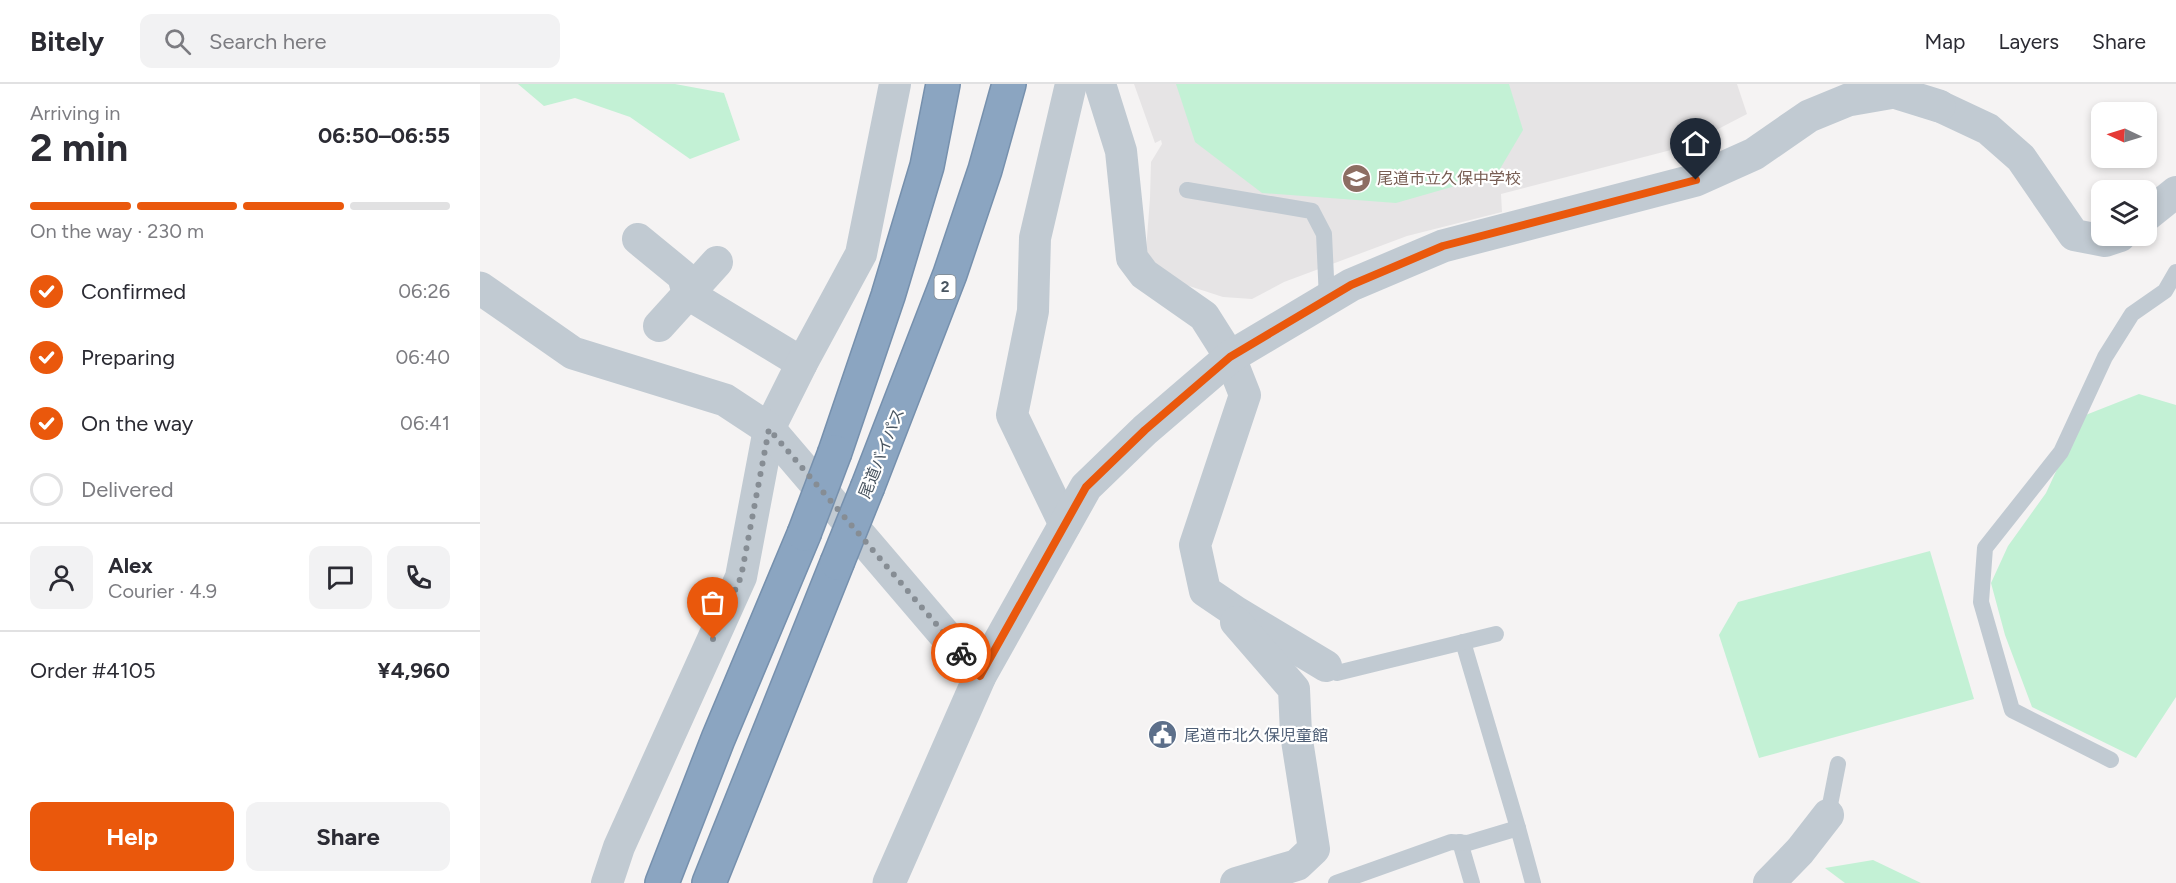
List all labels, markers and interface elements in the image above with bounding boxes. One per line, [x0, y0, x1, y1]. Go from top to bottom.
search box [140, 14, 560, 68]
text: Bitely [30, 24, 104, 58]
icon: search [161, 25, 194, 58]
text: Search here [209, 28, 327, 55]
text: Map [1925, 29, 1965, 54]
text: Layers [1998, 29, 2059, 54]
text: Share [2092, 29, 2146, 54]
text: Arriving in [30, 101, 120, 125]
north arrow [2091, 102, 2157, 168]
map controls [2091, 102, 2157, 246]
pin [1670, 118, 1721, 180]
text: 06:50–06:55 [318, 122, 450, 149]
text: 2 min [30, 124, 128, 171]
icon: home [1679, 127, 1712, 160]
school or university icon: 尾道市立久保中学校 [1340, 162, 1372, 194]
place label: 尾道市立久保中学校 [1377, 169, 1521, 188]
button: layers [2091, 180, 2157, 246]
text: On the way · 230 m [30, 219, 204, 243]
icon: check [30, 275, 63, 308]
road number: 2 [934, 275, 956, 299]
text: Confirmed [81, 278, 186, 305]
text: 06:26 [398, 279, 450, 303]
icon: check [30, 341, 63, 374]
text: Preparing [81, 344, 175, 371]
text: 06:40 [396, 345, 450, 369]
street label: 尾道バイパス [855, 405, 908, 501]
icon: check [30, 407, 63, 440]
text: On the way [81, 410, 193, 437]
text: 06:41 [400, 411, 450, 435]
text: Delivered [81, 476, 174, 503]
button: person [30, 546, 93, 609]
button: chat [309, 546, 372, 609]
button: phone [387, 546, 450, 609]
text: Alex [108, 552, 153, 579]
pin [687, 577, 738, 639]
text: Courier · 4.9 [108, 579, 217, 603]
icon: bag [696, 586, 729, 619]
courier [931, 623, 991, 683]
icon: bike [945, 637, 978, 670]
text: Order #4105 [30, 657, 156, 684]
text: ¥4,960 [378, 657, 450, 684]
public building icon: 尾道市北久保児童館 [1147, 719, 1179, 751]
place label: 尾道市北久保児童館 [1184, 726, 1328, 745]
button: Help [30, 802, 234, 871]
button: Share [246, 802, 450, 871]

